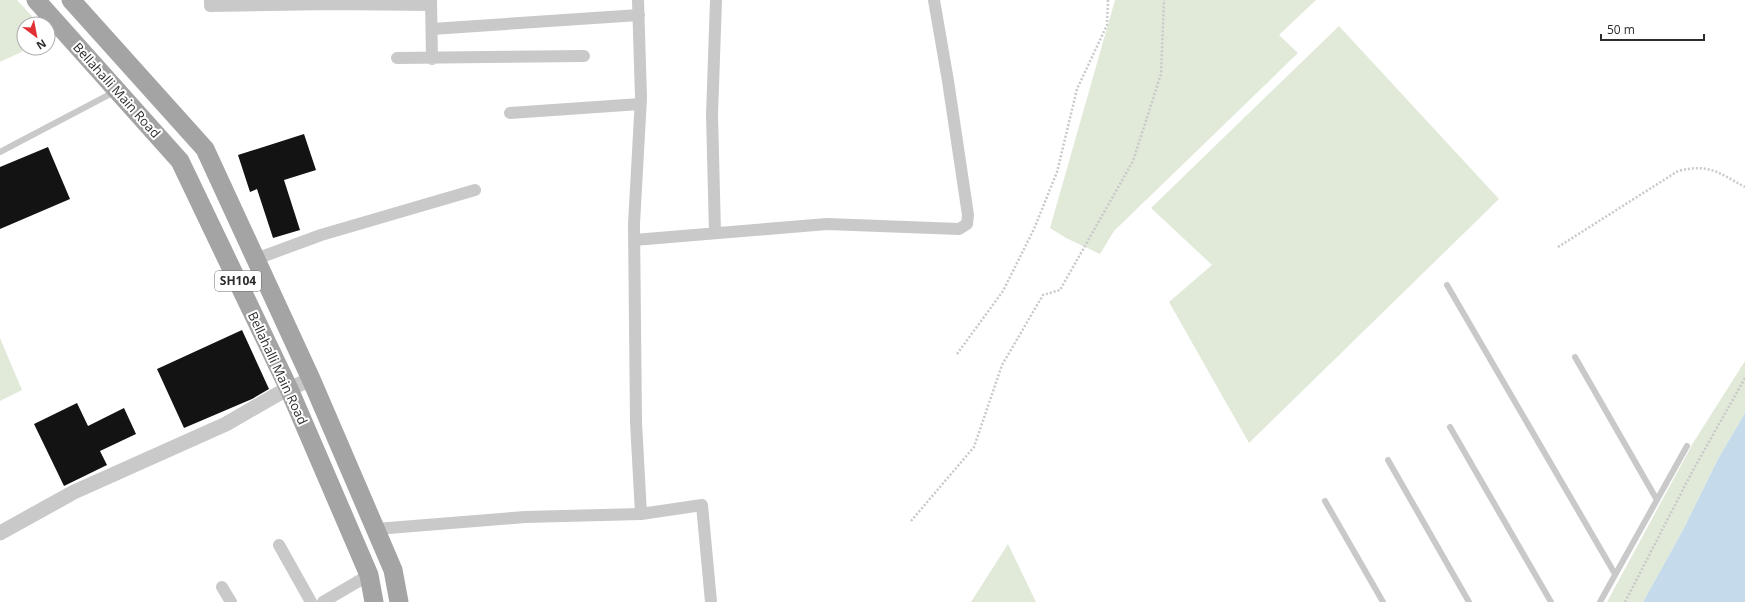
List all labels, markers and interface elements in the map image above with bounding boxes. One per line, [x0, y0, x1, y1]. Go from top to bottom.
north arrow [16, 16, 56, 56]
scale bar [1601, 16, 1704, 42]
text: 50 m [1607, 21, 1635, 38]
text: N [34, 36, 49, 54]
street label: Bellahalli Main Road [69, 38, 165, 142]
road number: SH104 [215, 271, 261, 291]
street label: Bellahalli Main Road [244, 309, 312, 427]

